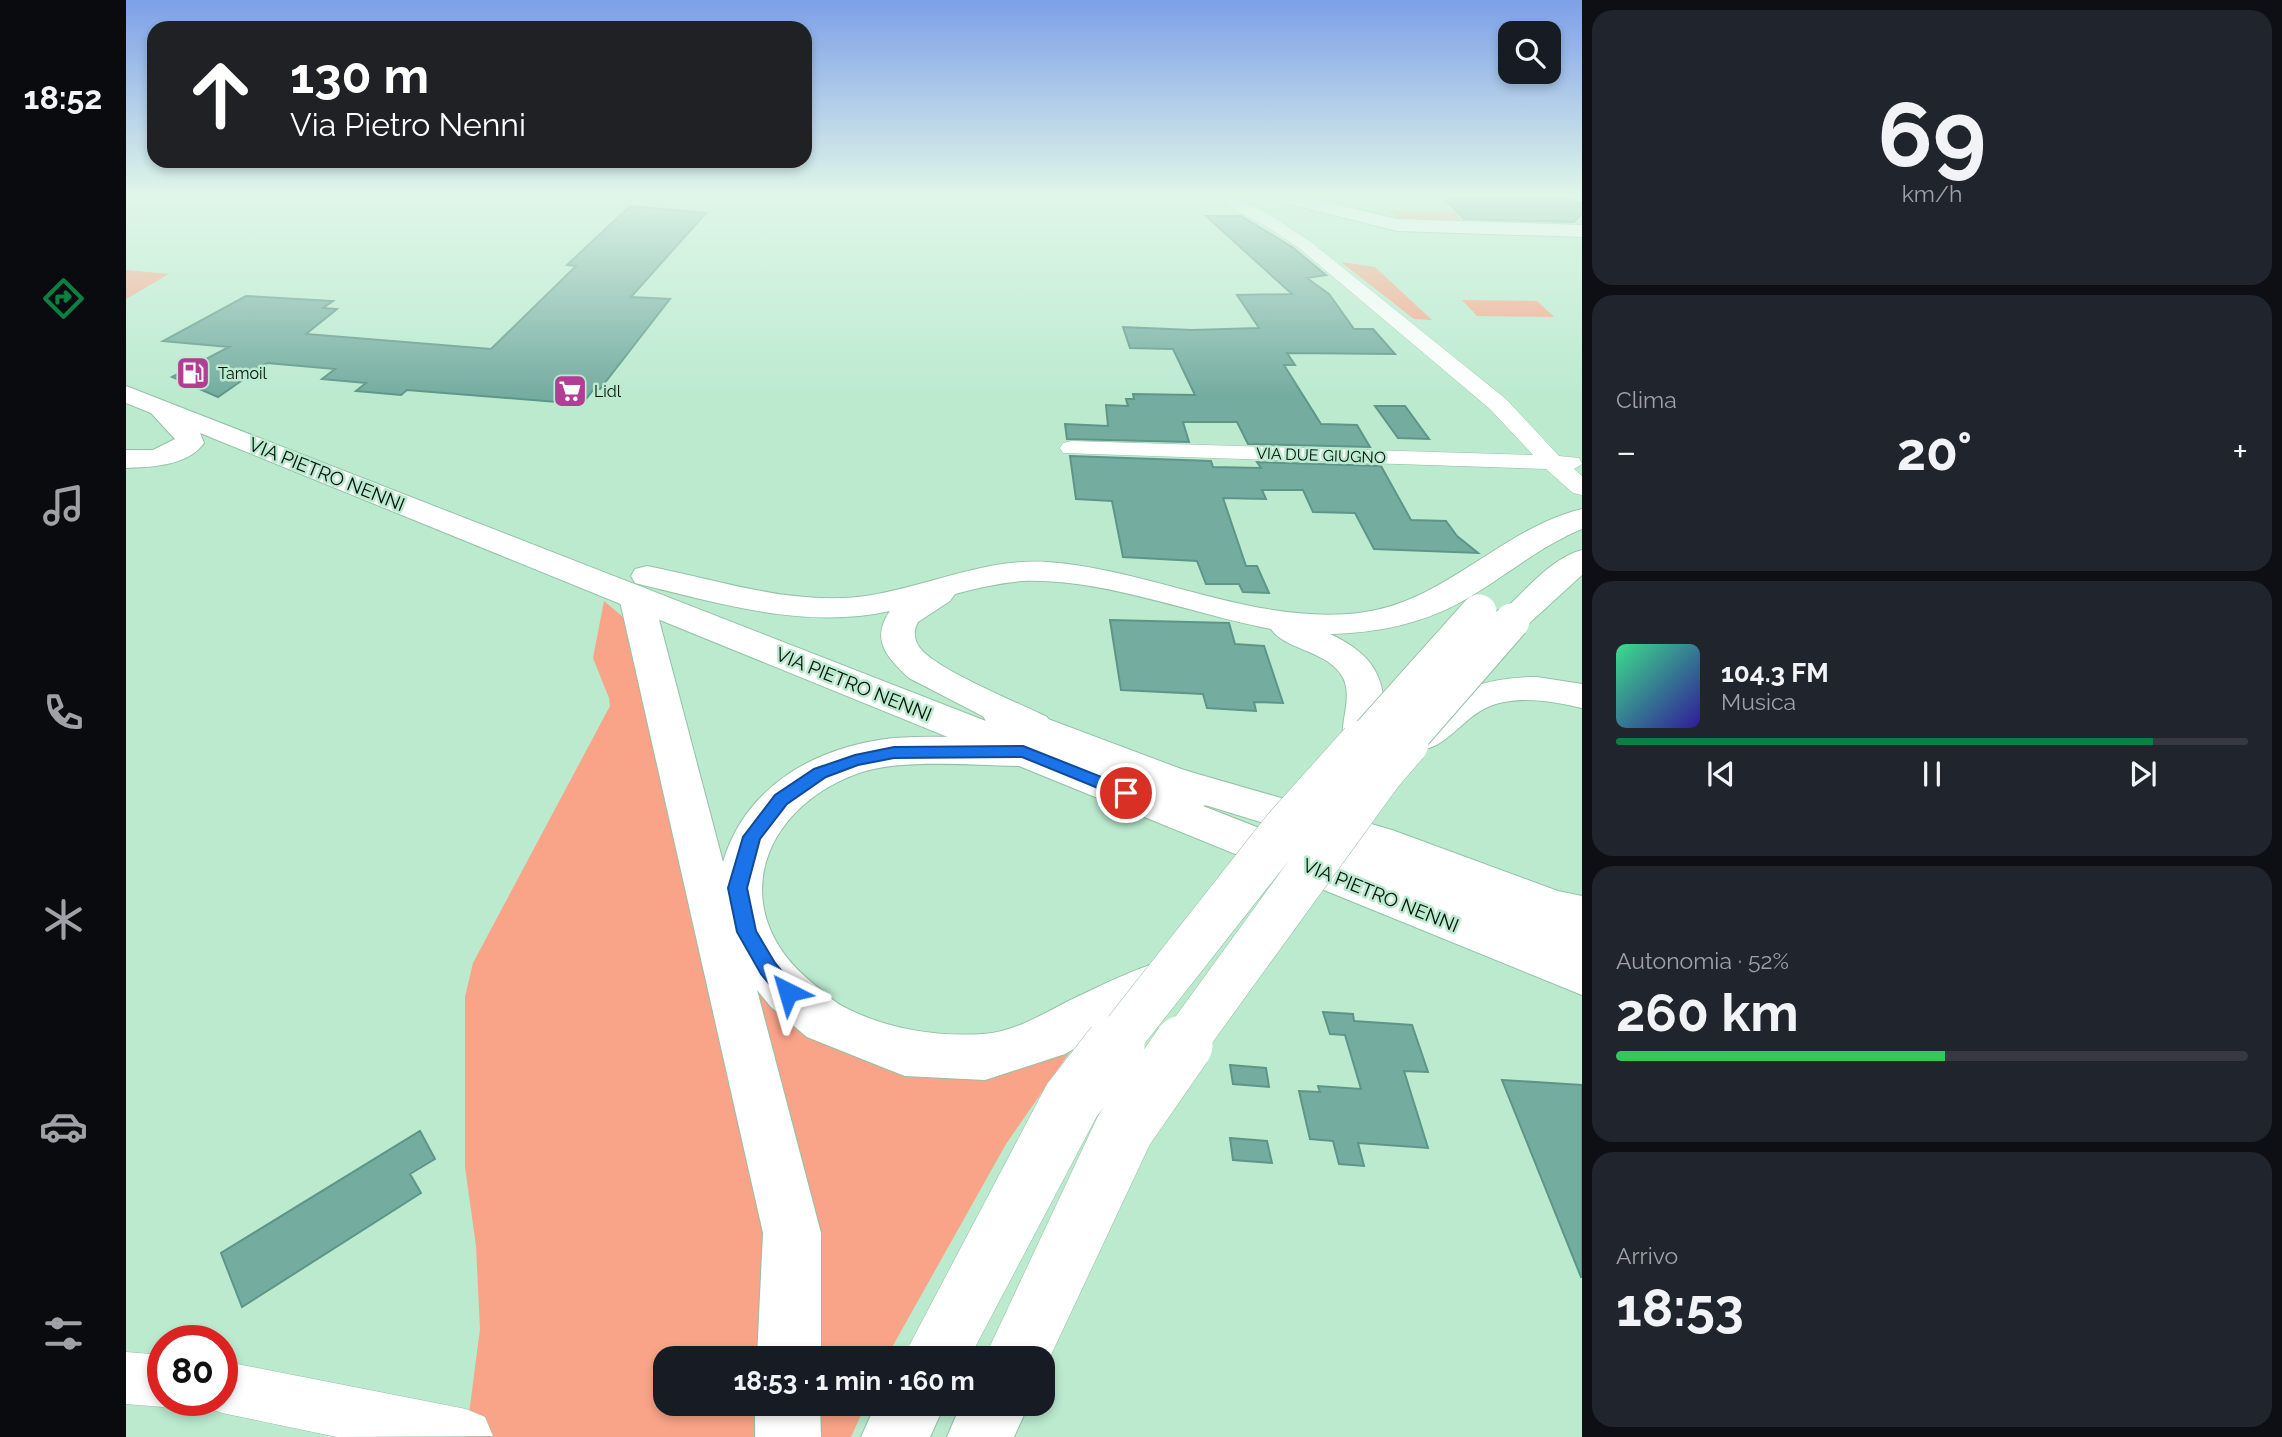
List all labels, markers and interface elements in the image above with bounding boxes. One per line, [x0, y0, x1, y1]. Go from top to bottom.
map controls [1498, 21, 1561, 84]
button: search [1498, 21, 1561, 84]
text: 130 m [290, 47, 429, 104]
icon: ahead [175, 49, 266, 140]
text: 18:52 [24, 79, 102, 116]
text: 69 [1878, 81, 1986, 188]
text: Via Pietro Nenni [290, 106, 526, 143]
text: km/h [1902, 180, 1962, 207]
icon: directions [39, 274, 88, 323]
fuel station icon: Tamoil [174, 354, 212, 392]
place label: Tamoil [218, 364, 268, 383]
supermarket icon: Lidl [551, 372, 589, 410]
place label: Lidl [594, 382, 622, 401]
text: Clima [1616, 386, 1677, 413]
text: 20° [1897, 421, 1972, 482]
text: − [1616, 429, 1636, 474]
text: + [2232, 429, 2248, 474]
street label: VIA PIETRO NENNI [246, 433, 408, 515]
street label: VIA DUE GIUGNO [1256, 444, 1386, 467]
icon: music [39, 481, 88, 530]
street label: VIA PIETRO NENNI [773, 643, 935, 725]
text: 104.3 FM [1721, 658, 1829, 688]
icon: phone [39, 688, 88, 737]
text: Musica [1721, 688, 1796, 715]
icon: previous [1702, 755, 1740, 793]
icon: pause [1913, 755, 1951, 793]
icon: next [2124, 755, 2162, 793]
pin [1096, 763, 1156, 823]
icon: arrive [1107, 774, 1145, 812]
street label: VIA PIETRO NENNI [1300, 854, 1462, 936]
icon: climate [39, 895, 88, 944]
text: Autonomia · 52% [1616, 947, 1789, 974]
position arrow [751, 955, 825, 1029]
text: 260 km [1616, 982, 1799, 1043]
icon: car [39, 1102, 88, 1151]
text: Arrivo [1616, 1242, 1678, 1269]
text: 18:53 [1616, 1277, 1744, 1338]
icon: filters [39, 1309, 88, 1358]
speed limit sign: 80 [147, 1325, 238, 1416]
text: 18:53 · 1 min · 160 m [733, 1366, 975, 1396]

